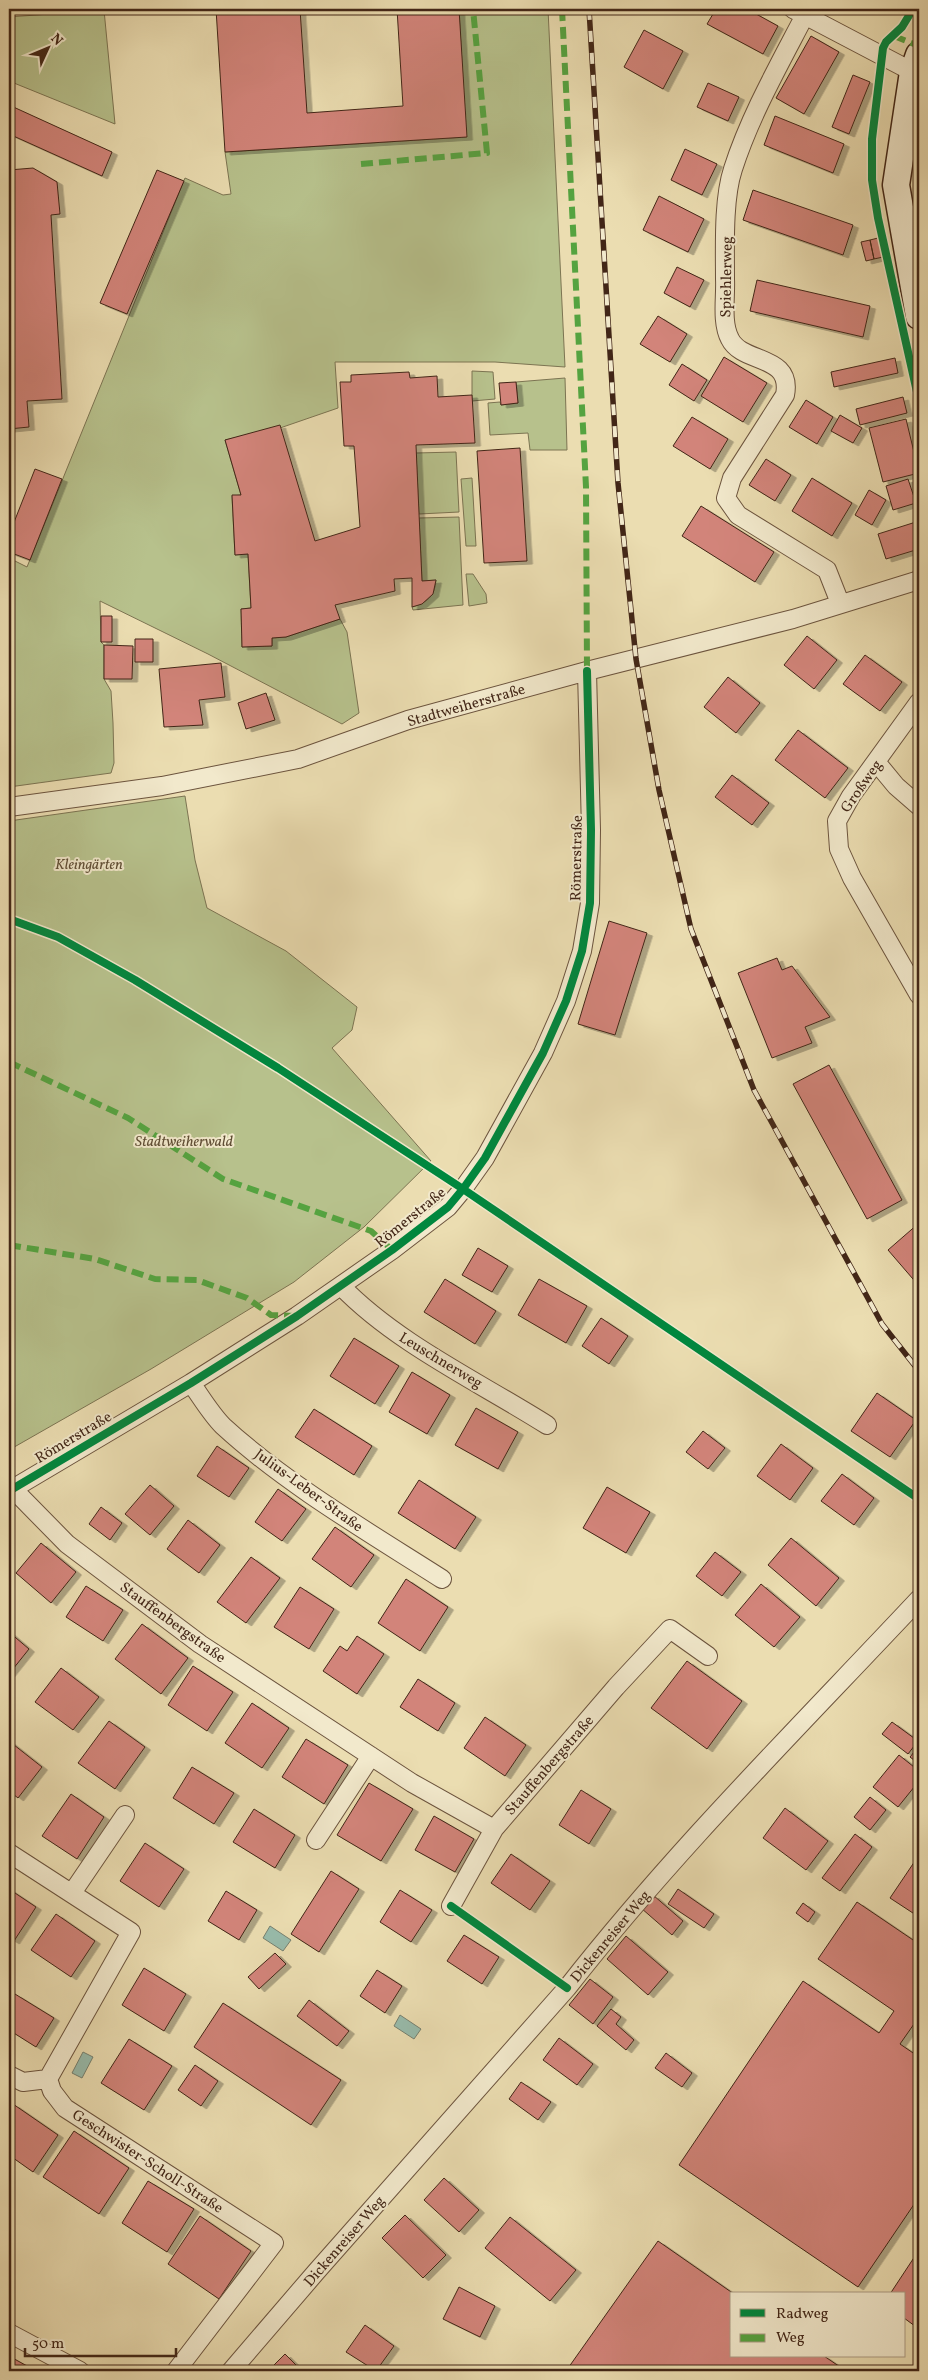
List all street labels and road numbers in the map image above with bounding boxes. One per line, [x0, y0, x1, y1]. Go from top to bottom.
street label: Spiehlerweg [716, 236, 739, 318]
street label: Stadtweiherstraße [405, 680, 528, 733]
street label: Großweg [836, 756, 888, 818]
street label: Römerstraße [566, 815, 589, 901]
street label: Römerstraße [371, 1183, 451, 1253]
street label: Leuschnerweg [394, 1328, 486, 1395]
street label: Römerstraße [31, 1407, 116, 1469]
street label: Julius-Leber-Straße [249, 1445, 367, 1538]
street label: Stauffenbergstraße [115, 1578, 229, 1669]
street label: Stauffenbergstraße [501, 1711, 599, 1821]
street label: Dickenreiser Weg [566, 1886, 656, 1988]
street label: Geschwister-Scholl-Straße [67, 2105, 227, 2219]
street label: Dickenreiser Weg [300, 2192, 391, 2292]

